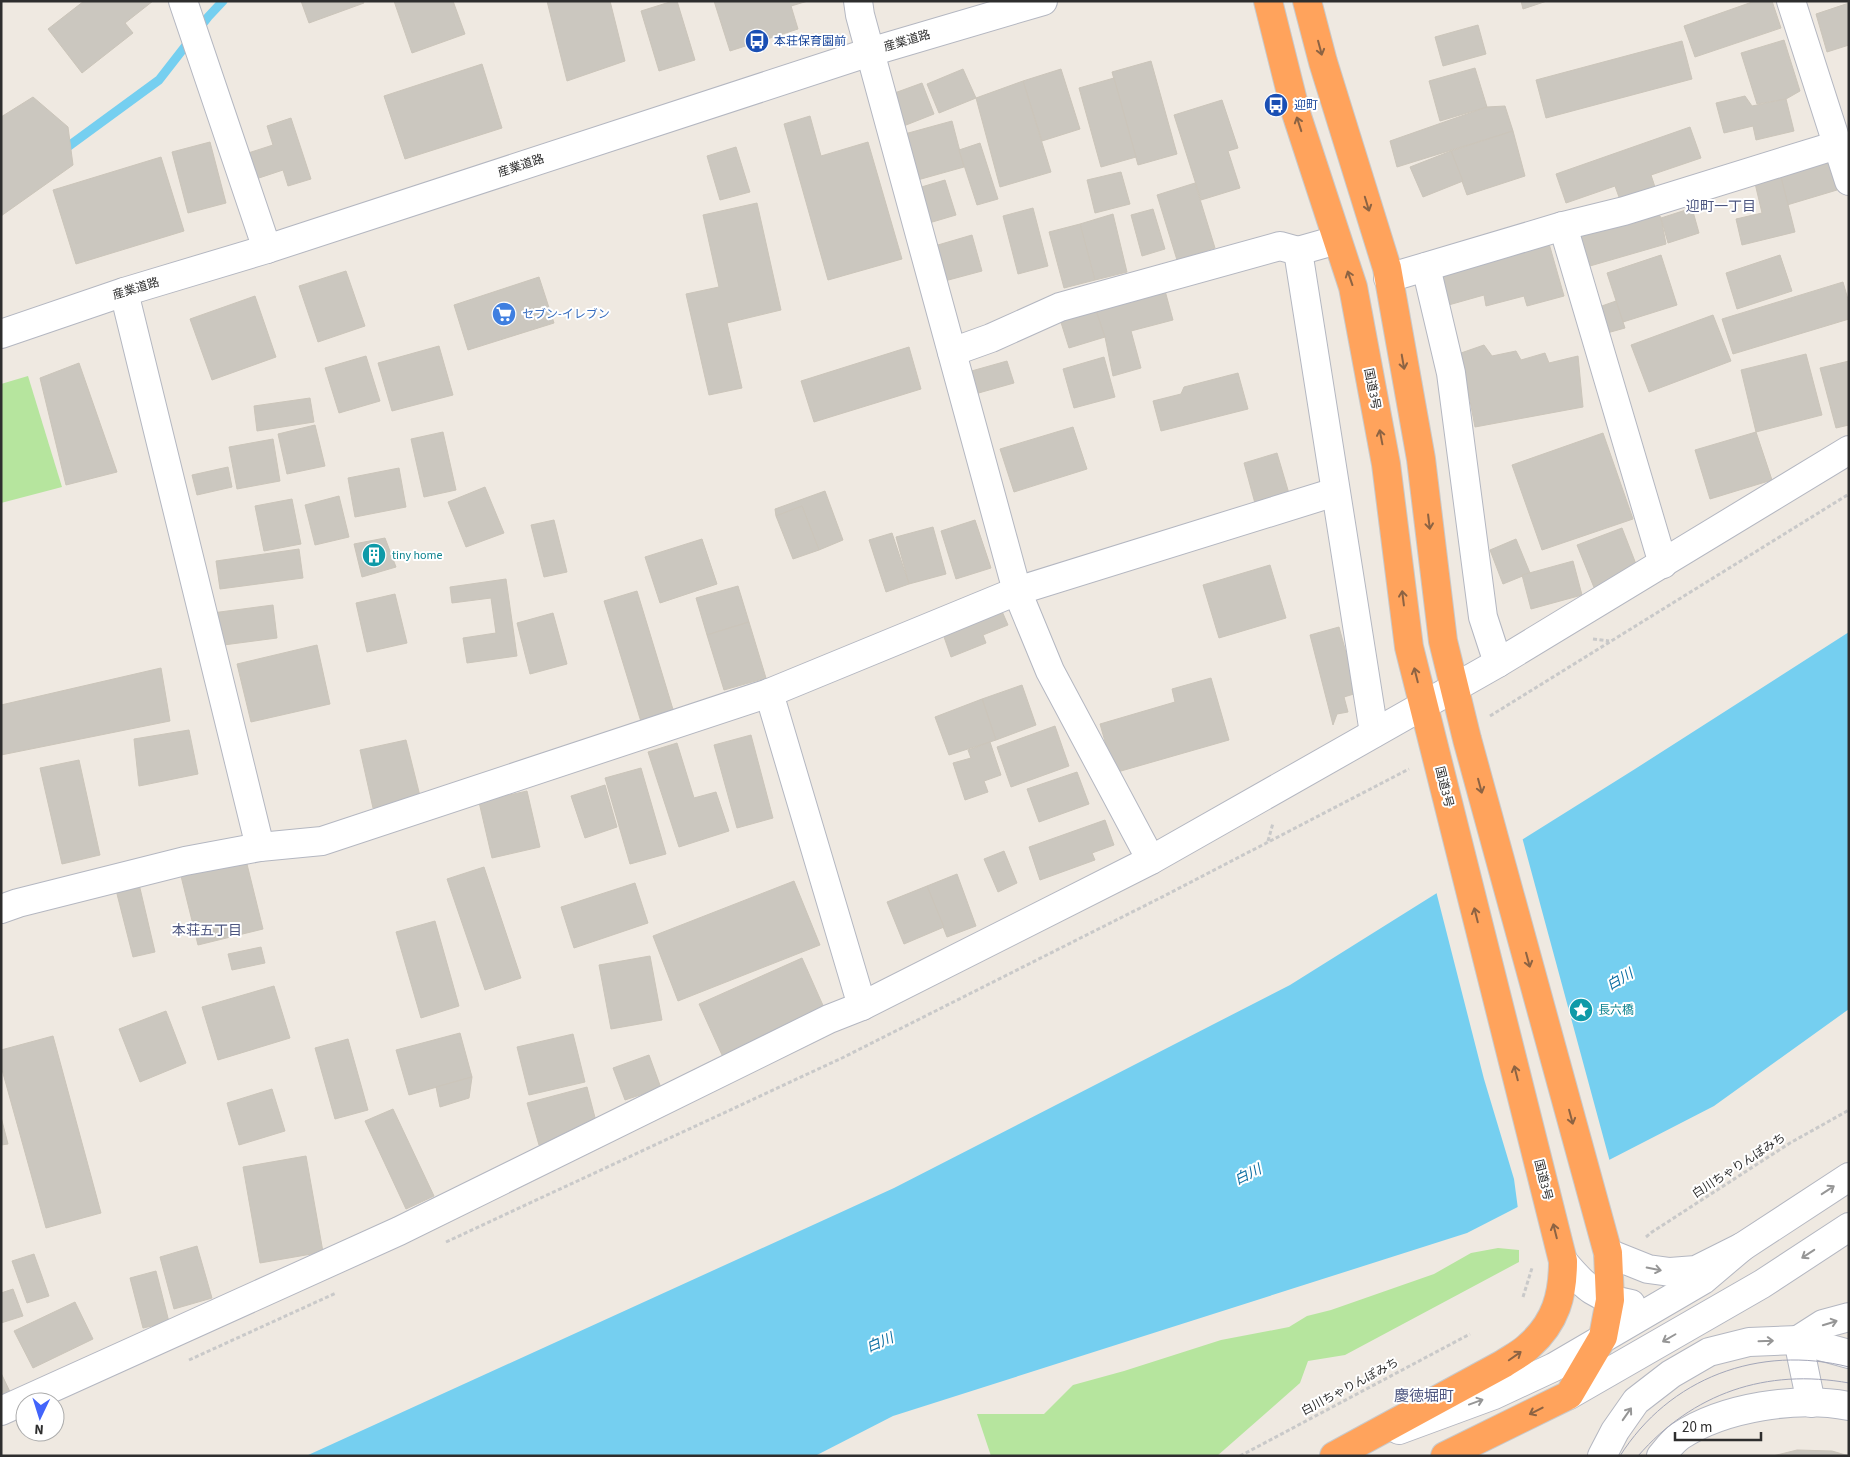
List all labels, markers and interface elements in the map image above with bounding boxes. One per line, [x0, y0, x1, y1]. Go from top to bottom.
street label: 産業道路 [882, 26, 932, 56]
bus stop icon: 本荘保育園前 [744, 28, 770, 54]
place label: 本荘保育園前 [774, 33, 846, 50]
one-way arrow [1315, 40, 1325, 56]
bus stop icon: 迎町 [1263, 92, 1289, 118]
place label: 迎町 [1294, 97, 1318, 114]
one-way arrow [1294, 116, 1303, 132]
street label: 産業道路 [496, 150, 546, 182]
one-way arrow [1363, 195, 1372, 211]
district label: 迎町一丁目 [1686, 197, 1756, 217]
one-way arrow [1345, 271, 1354, 286]
street label: 産業道路 [111, 274, 161, 304]
supermarket icon: セブン-イレブン [491, 301, 517, 327]
place label: セブン-イレブン [522, 306, 610, 323]
one-way arrow [1399, 353, 1409, 369]
street label: 国道3号 [1360, 367, 1384, 411]
one-way arrow [1376, 430, 1386, 446]
one-way arrow [1424, 514, 1434, 530]
building icon: tiny home [361, 542, 387, 568]
place label: tiny home [392, 547, 443, 564]
one-way arrow [1398, 591, 1408, 607]
one-way arrow [1411, 668, 1420, 684]
street label: 国道3号 [1431, 765, 1457, 809]
one-way arrow [1476, 778, 1485, 794]
one-way arrow [1471, 908, 1480, 924]
district label: 本荘五丁目 [172, 921, 242, 941]
one-way arrow [1523, 951, 1533, 967]
water label: 白川 [1603, 963, 1639, 996]
place icon: 長六橋 [1568, 997, 1594, 1023]
place label: 長六橋 [1598, 1002, 1634, 1019]
one-way arrow [1510, 1065, 1520, 1081]
one-way arrow [1566, 1108, 1576, 1124]
street label: 白川ちゃりんぽみち [1689, 1129, 1789, 1203]
street label: 国道3号 [1530, 1158, 1556, 1202]
water label: 白川 [1231, 1159, 1267, 1190]
one-way arrow [1821, 1185, 1835, 1195]
one-way arrow [1550, 1223, 1559, 1239]
one-way arrow [1801, 1249, 1815, 1259]
one-way arrow [1645, 1265, 1661, 1275]
one-way arrow [1821, 1317, 1837, 1327]
water label: 白川 [863, 1328, 899, 1358]
one-way arrow [1662, 1333, 1676, 1343]
one-way arrow [1758, 1336, 1774, 1346]
one-way arrow [1507, 1351, 1521, 1361]
street label: 白川ちゃりんぽみち [1298, 1354, 1402, 1420]
district label: 慶徳堀町 [1394, 1386, 1454, 1407]
north arrow [15, 1392, 65, 1442]
one-way arrow [1468, 1397, 1484, 1406]
one-way arrow [1529, 1407, 1544, 1416]
one-way arrow [1622, 1407, 1632, 1421]
scale bar [1675, 1410, 1761, 1442]
text: 20 m [1682, 1417, 1712, 1438]
text: N [34, 1419, 45, 1439]

